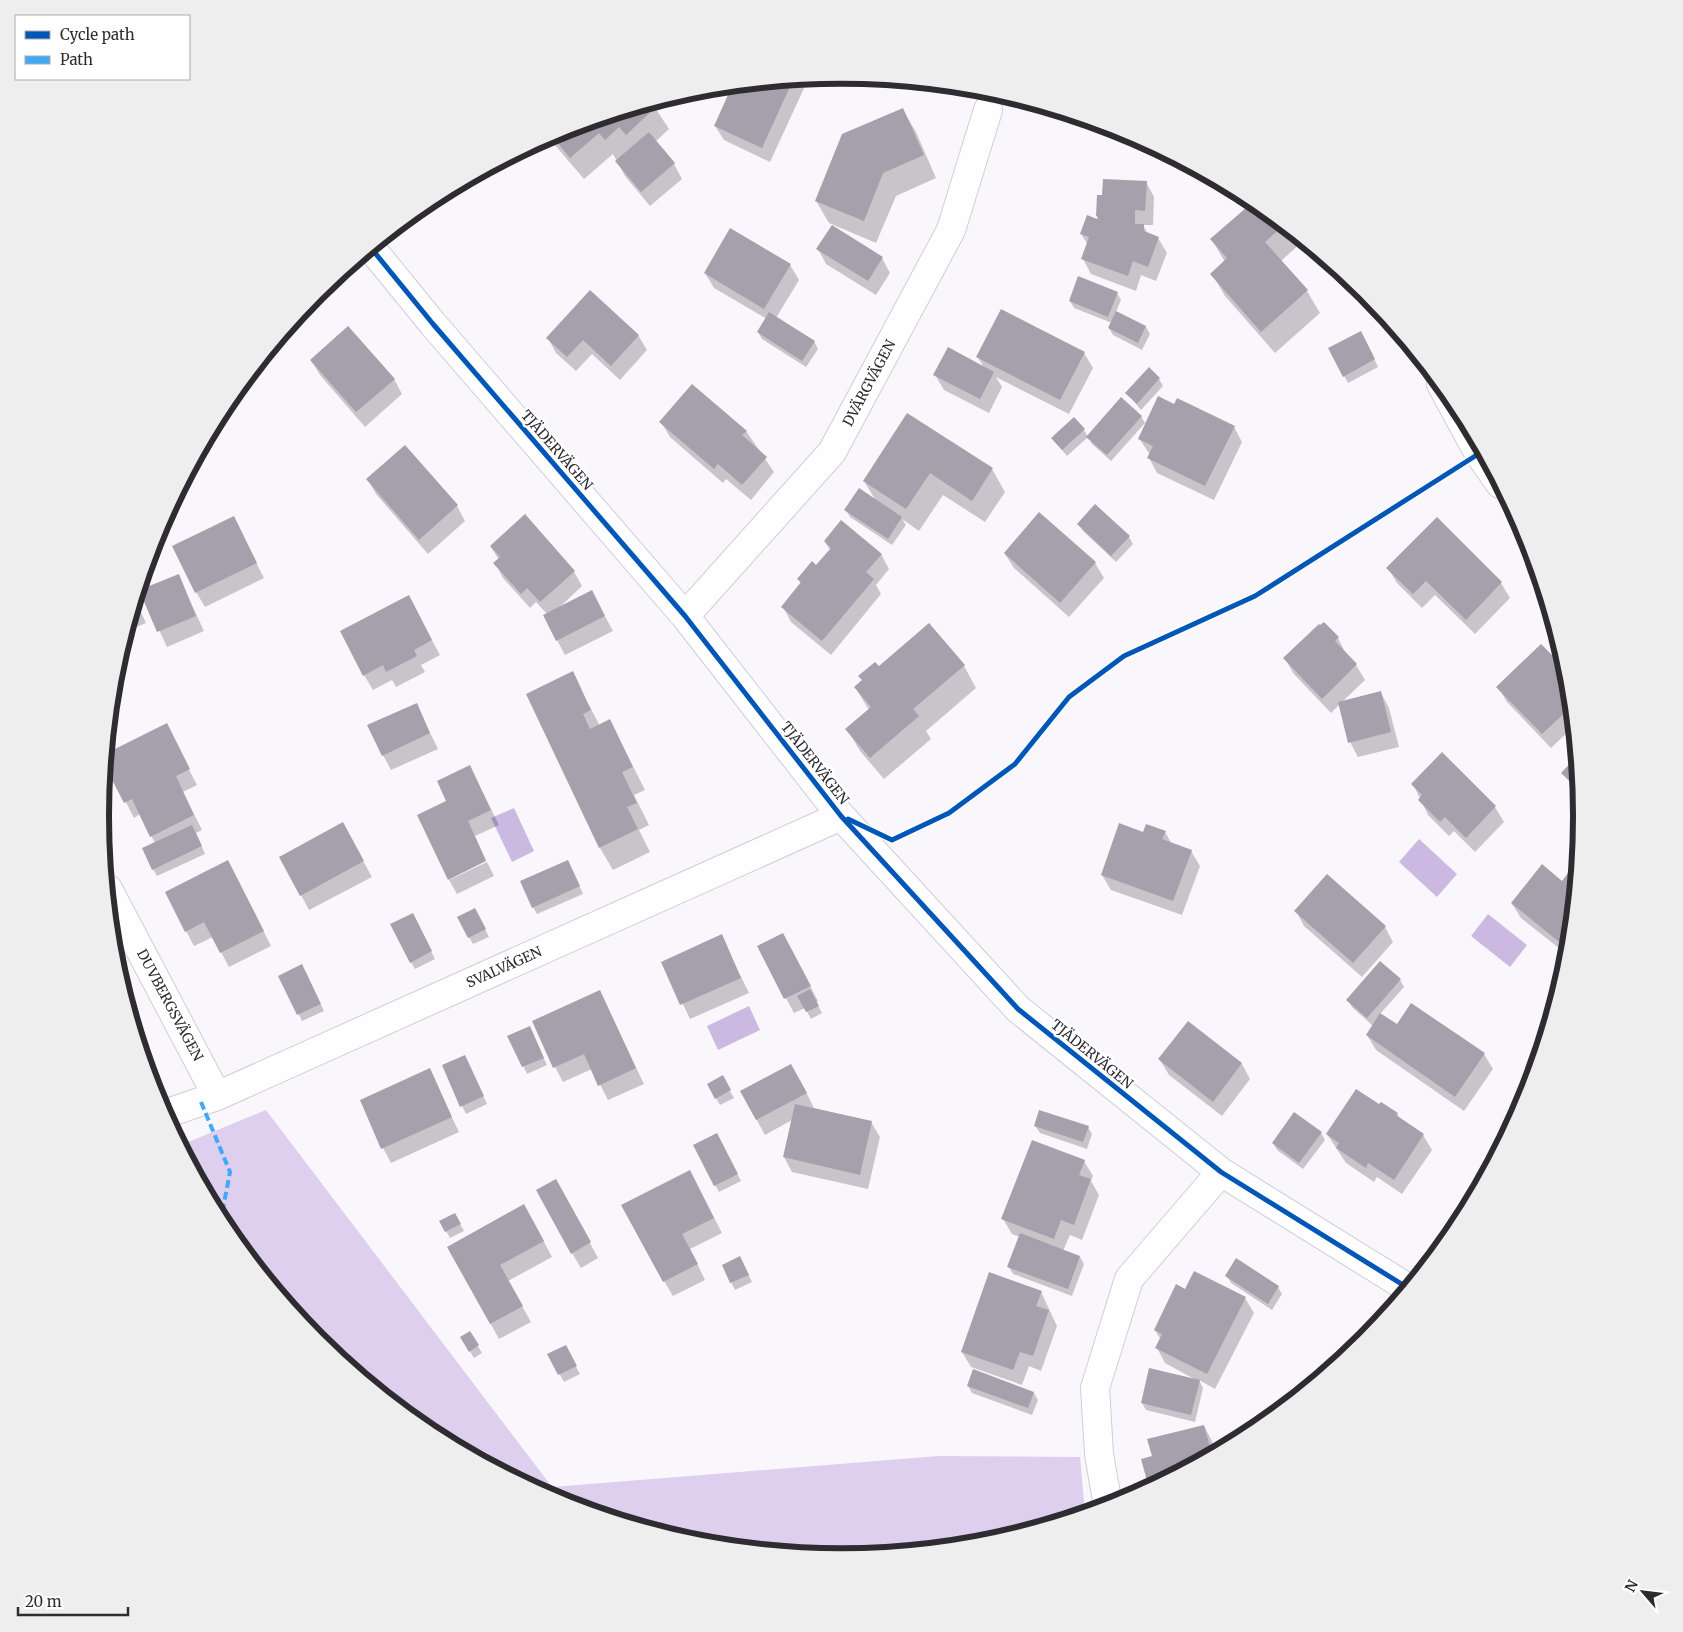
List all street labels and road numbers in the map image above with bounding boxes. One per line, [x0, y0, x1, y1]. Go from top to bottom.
street label: DVÄRGVÄGEN [839, 337, 899, 429]
street label: TJÄDERVÄGEN [517, 406, 597, 494]
street label: TJÄDERVÄGEN [777, 718, 853, 808]
street label: SVALVÄGEN [463, 942, 545, 992]
street label: DUVBERGSVÄGEN [133, 946, 207, 1064]
street label: TJÄDERVÄGEN [1047, 1015, 1137, 1093]

